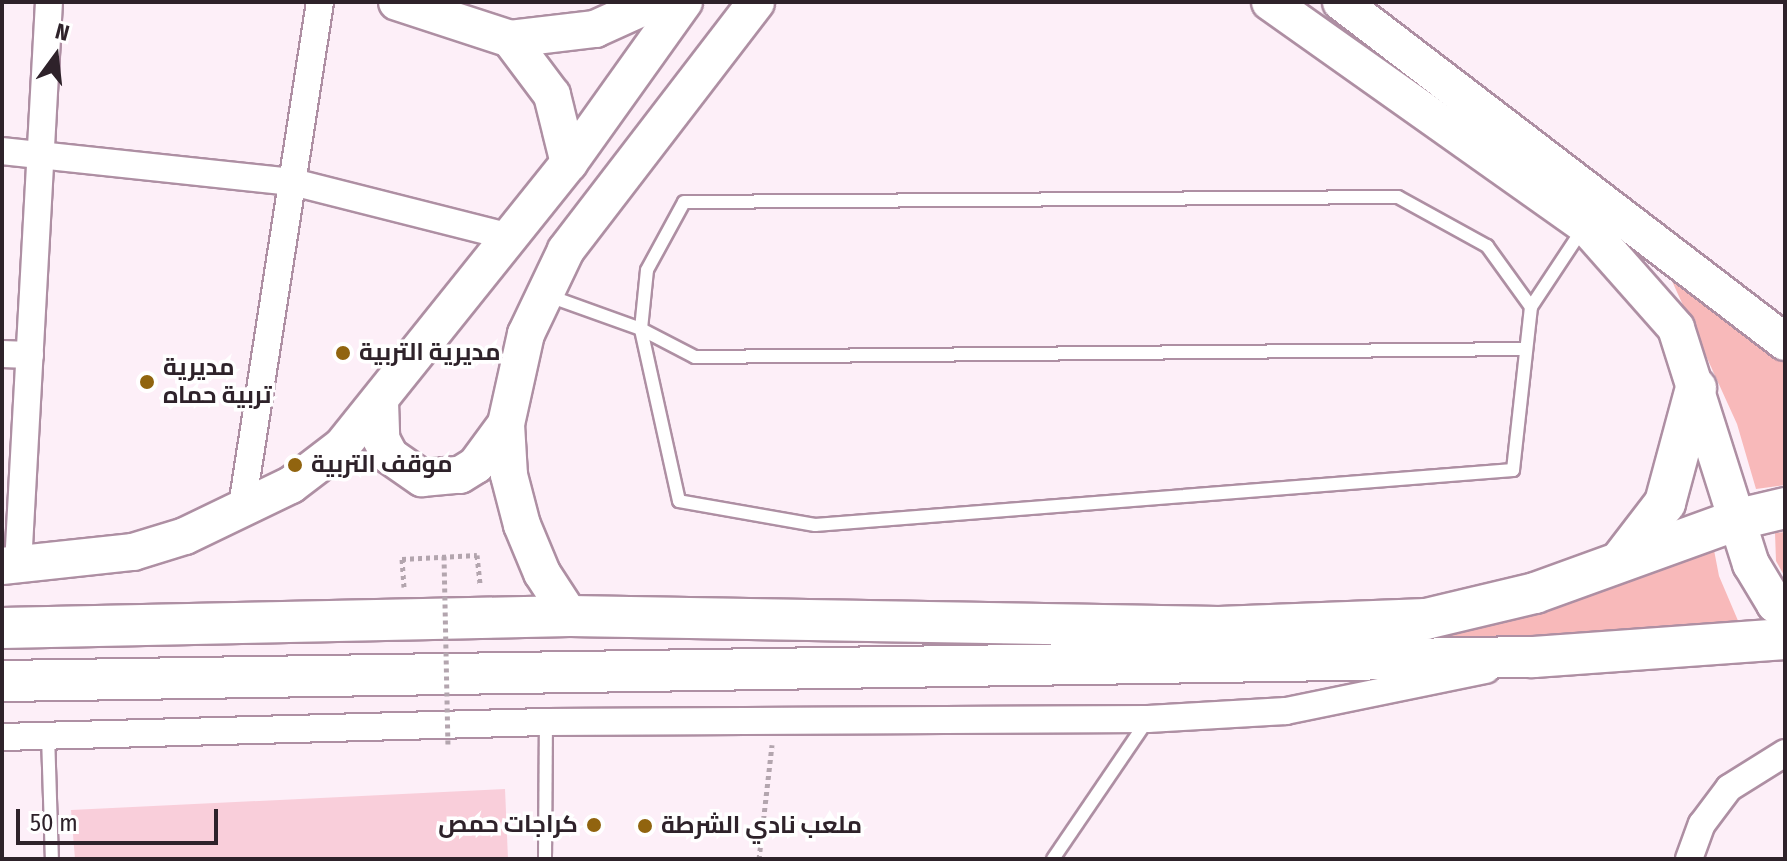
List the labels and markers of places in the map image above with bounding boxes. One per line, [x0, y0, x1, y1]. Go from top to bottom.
place label: مديرية التربية [359, 339, 501, 367]
marker: مديرية التربية [334, 344, 352, 362]
place label: مديرية تربية حماه [163, 354, 272, 410]
marker: مديرية تربية حماه [138, 373, 156, 391]
place label: موقف التربية [311, 451, 453, 479]
marker: موقف التربية [286, 456, 304, 474]
place label: كراجات حمص [438, 811, 578, 839]
place label: ملعب نادي الشرطة [661, 812, 862, 840]
marker: كراجات حمص [585, 816, 603, 834]
marker: ملعب نادي الشرطة [636, 817, 654, 835]

